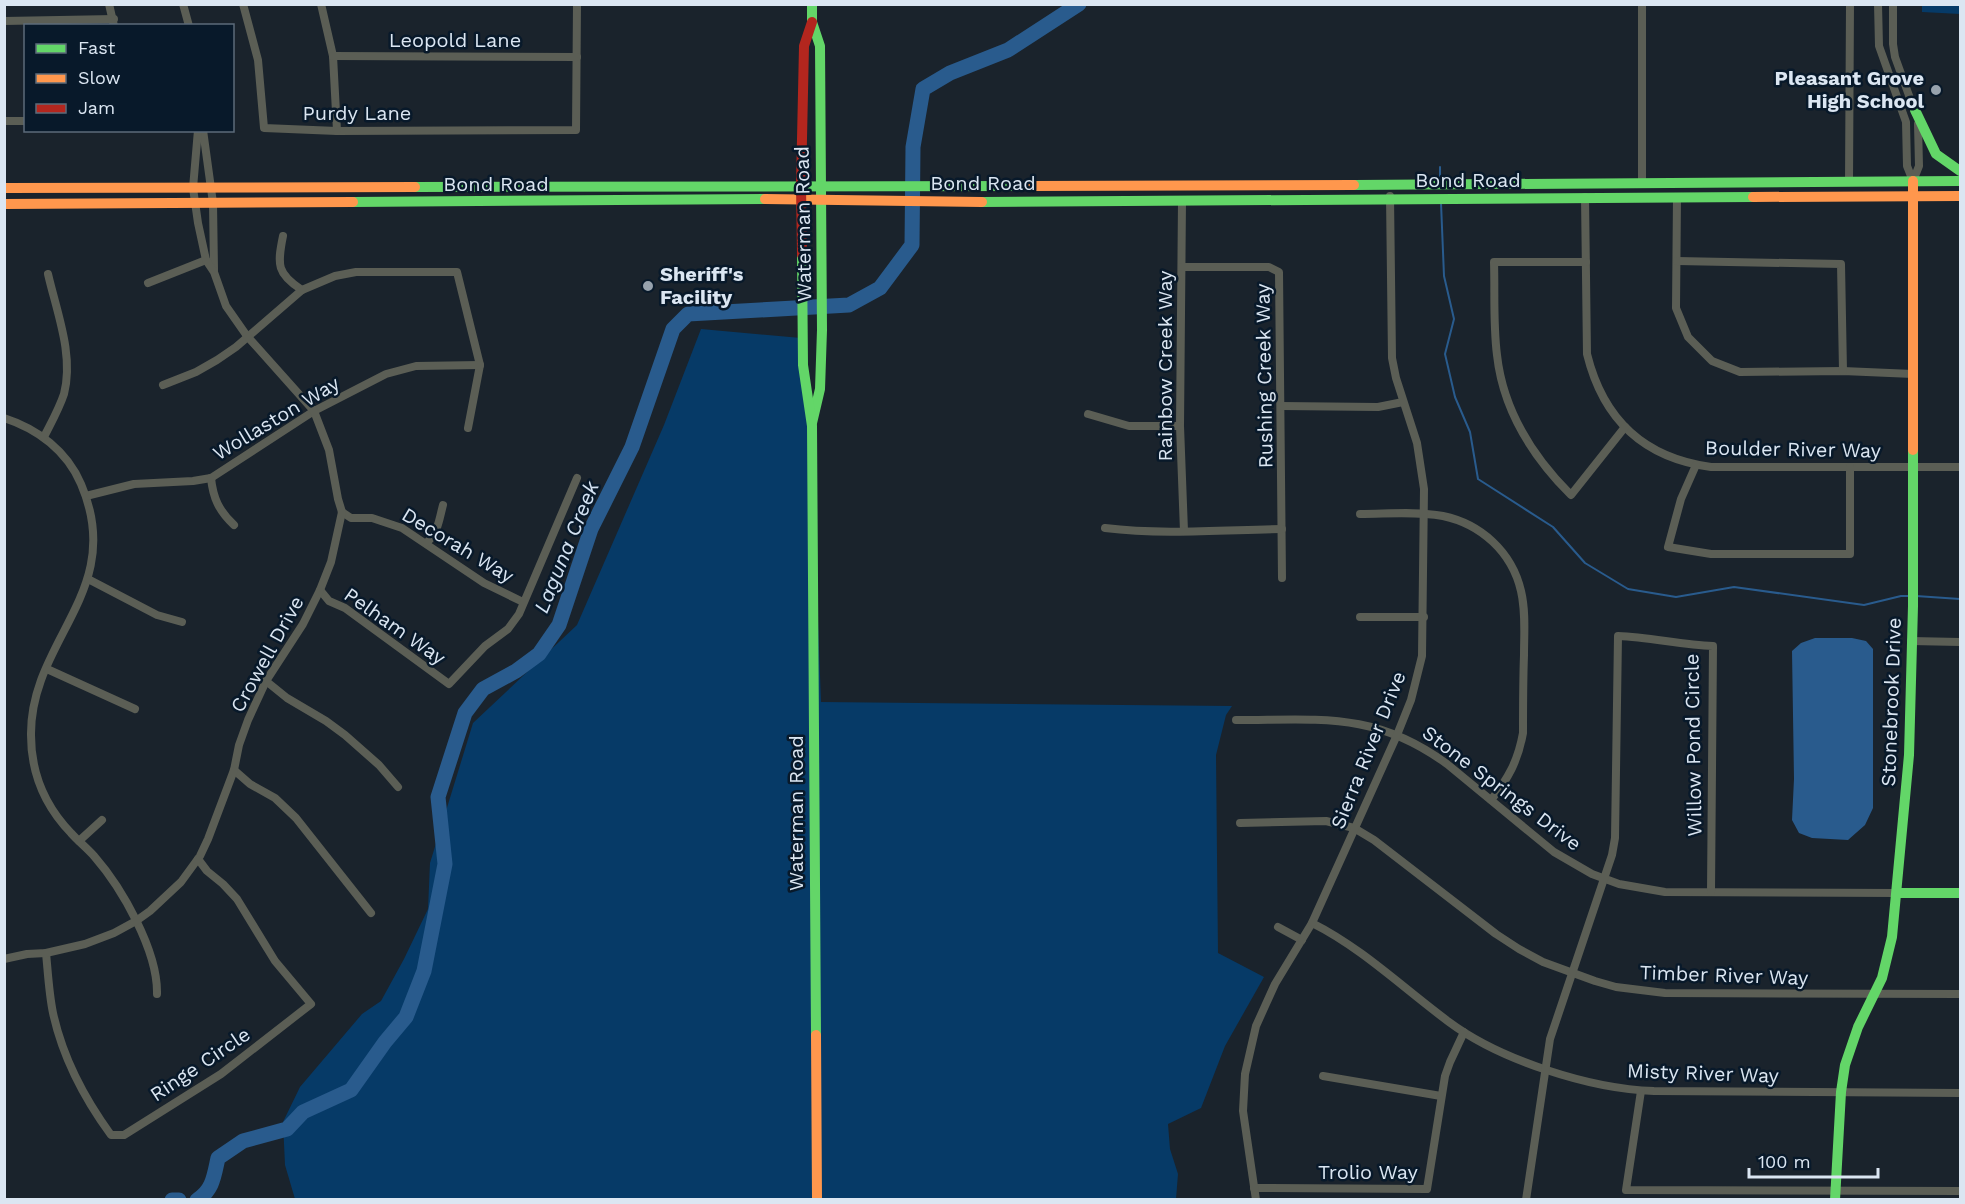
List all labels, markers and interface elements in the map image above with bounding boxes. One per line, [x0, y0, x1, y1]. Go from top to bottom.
legend [24, 24, 234, 132]
street label: Leopold Lane [389, 28, 521, 52]
text: Fast [78, 37, 116, 58]
place label: Pleasant Grove High School [1775, 66, 1924, 113]
text: Slow [78, 67, 121, 88]
marker: Pleasant Grove High School [1929, 83, 1943, 97]
text: Jam [78, 97, 115, 118]
street label: Purdy Lane [303, 101, 411, 125]
street label: Waterman Road [790, 146, 816, 302]
street label: Bond Road [1415, 168, 1521, 192]
street label: Bond Road [930, 171, 1036, 195]
street label: Bond Road [443, 172, 549, 196]
place label: Sheriff's Facility [660, 262, 744, 309]
street label: Rainbow Creek Way [1153, 270, 1177, 462]
marker: Sheriff's Facility [641, 279, 655, 293]
street label: Rushing Creek Way [1250, 283, 1278, 469]
street label: Wollaston Way [208, 370, 344, 465]
street label: Boulder River Way [1705, 435, 1882, 463]
water label: Laguna Creek [528, 477, 604, 617]
street label: Decorah Way [398, 502, 519, 588]
street label: Pelham Way [340, 582, 451, 670]
street label: Crowell Drive [225, 592, 309, 716]
street label: Stonebrook Drive [1876, 617, 1906, 787]
street label: Willow Pond Circle [1679, 653, 1707, 837]
street label: Sierra River Drive [1325, 668, 1411, 832]
street label: Stone Springs Drive [1418, 720, 1586, 856]
street label: Waterman Road [784, 735, 808, 891]
street label: Timber River Way [1639, 960, 1809, 990]
street label: Ringe Circle [145, 1022, 255, 1106]
street label: Misty River Way [1627, 1058, 1780, 1088]
scale bar [1749, 1141, 1878, 1179]
text: 100 m [1758, 1151, 1811, 1172]
street label: Trolio Way [1318, 1160, 1419, 1184]

